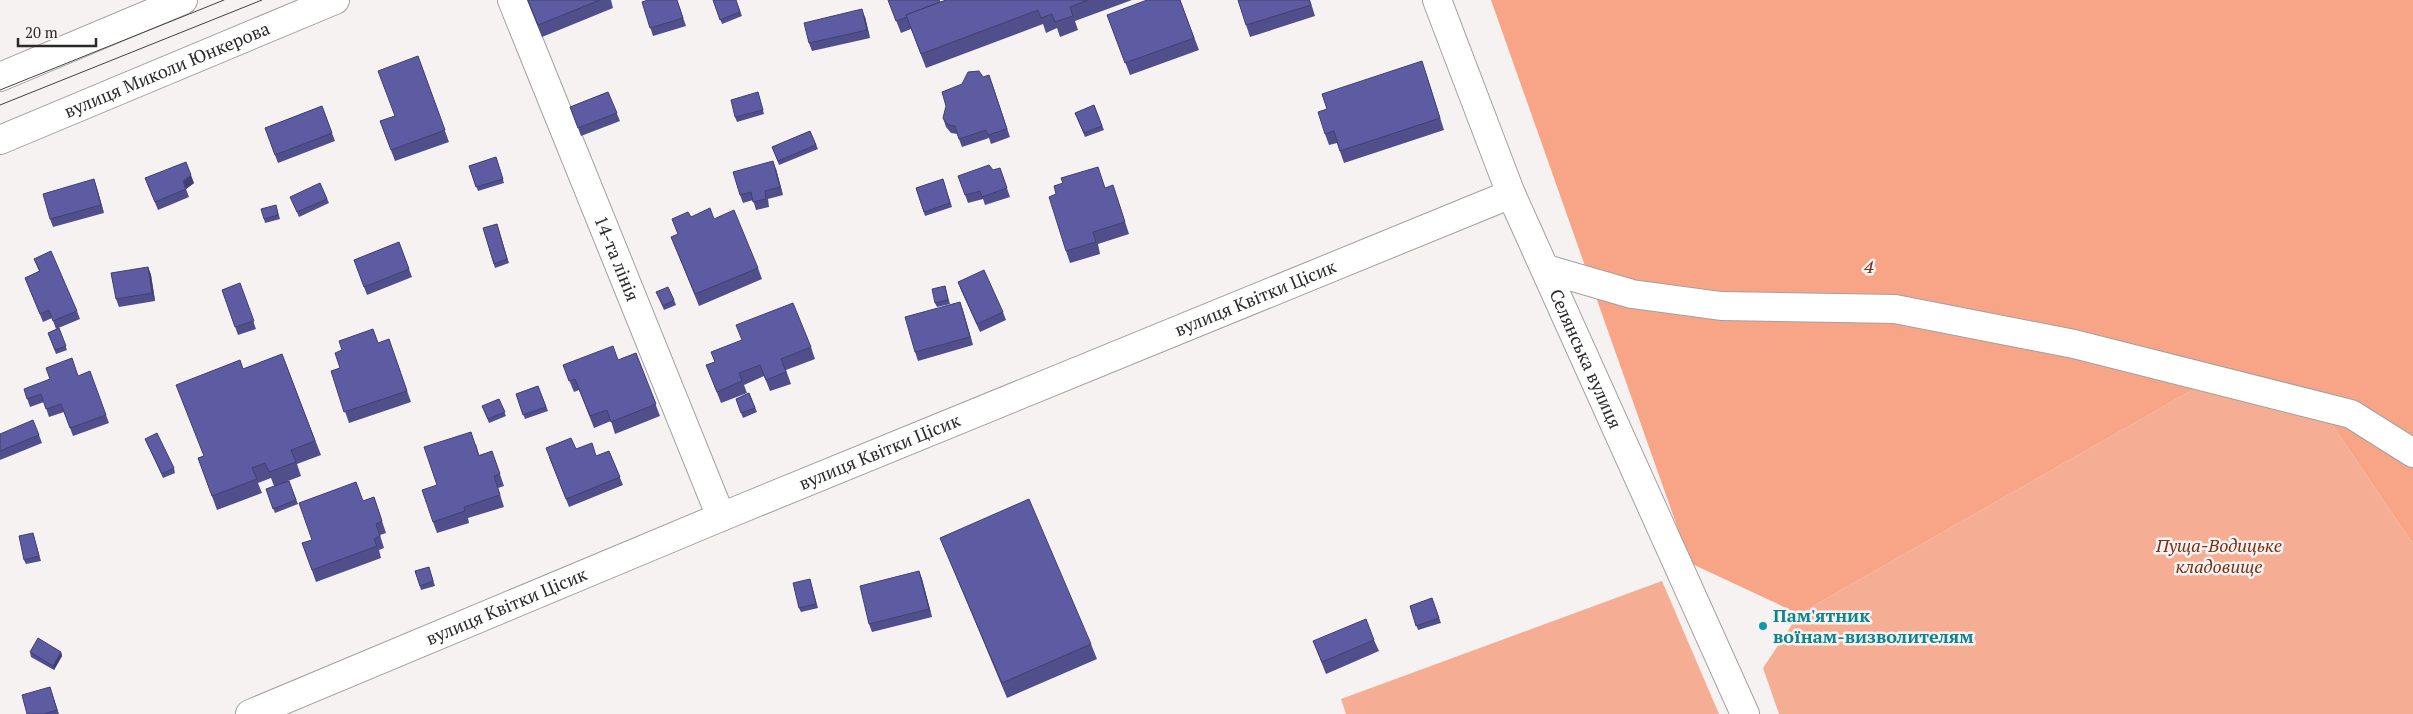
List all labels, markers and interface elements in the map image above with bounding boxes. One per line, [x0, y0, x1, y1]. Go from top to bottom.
scale bar [18, 15, 95, 47]
street label: вулиця Миколи Юнкерова [60, 16, 273, 123]
text: 20 m [25, 22, 58, 42]
street label: 14-та лінія [589, 212, 646, 305]
street label: вулиця Квітки Цісик [1171, 254, 1340, 341]
park label: 4 [1863, 254, 1874, 278]
street label: Селянська вулиця [1544, 285, 1628, 432]
street label: вулиця Квітки Цісик [795, 407, 964, 495]
park label: Пуща-Водицьке кладовище [2155, 533, 2282, 578]
street label: вулиця Квітки Цісик [422, 561, 590, 650]
place label: Пам'ятник воїнам-визволителям [1773, 603, 1974, 648]
marker: Пам'ятник воїнам-визволителям [1757, 620, 1769, 632]

